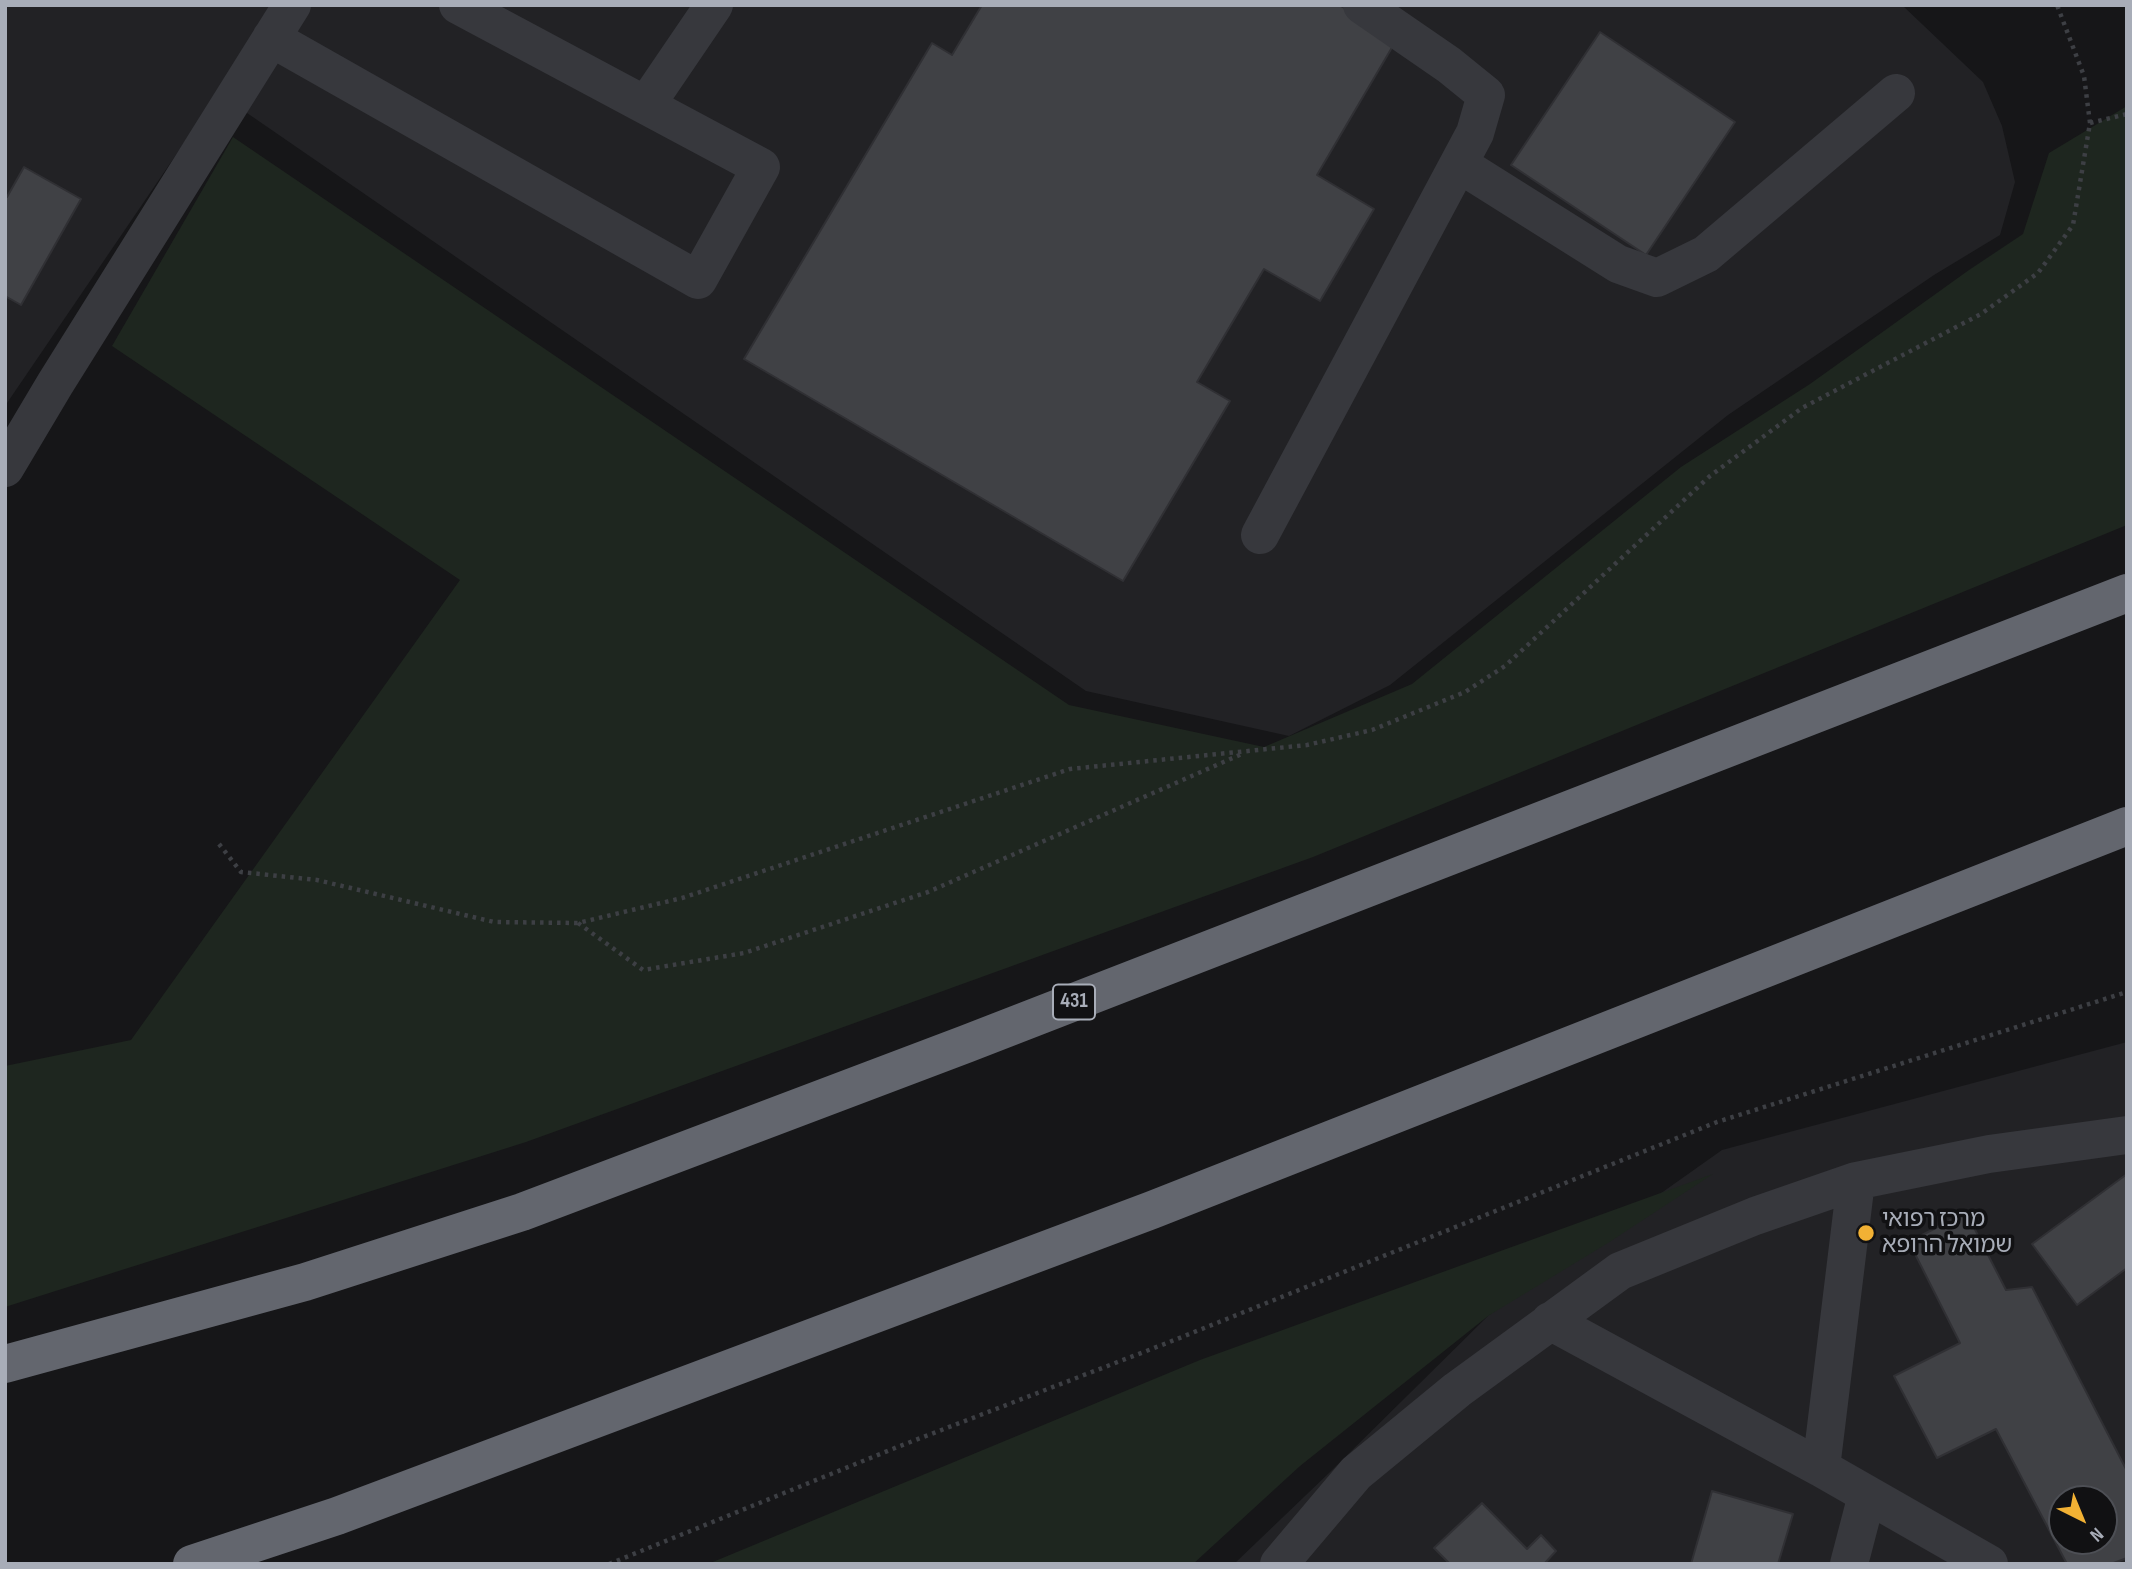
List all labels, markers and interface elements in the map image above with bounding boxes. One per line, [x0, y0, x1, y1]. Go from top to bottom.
road number: 431 [1053, 984, 1095, 1020]
place label: מרכז רפואי שמואל הרופא [1882, 1206, 2012, 1260]
marker: מרכז רפואי שמואל הרופא [1856, 1223, 1876, 1243]
north arrow [2048, 1485, 2118, 1555]
text: N [2085, 1522, 2108, 1546]

